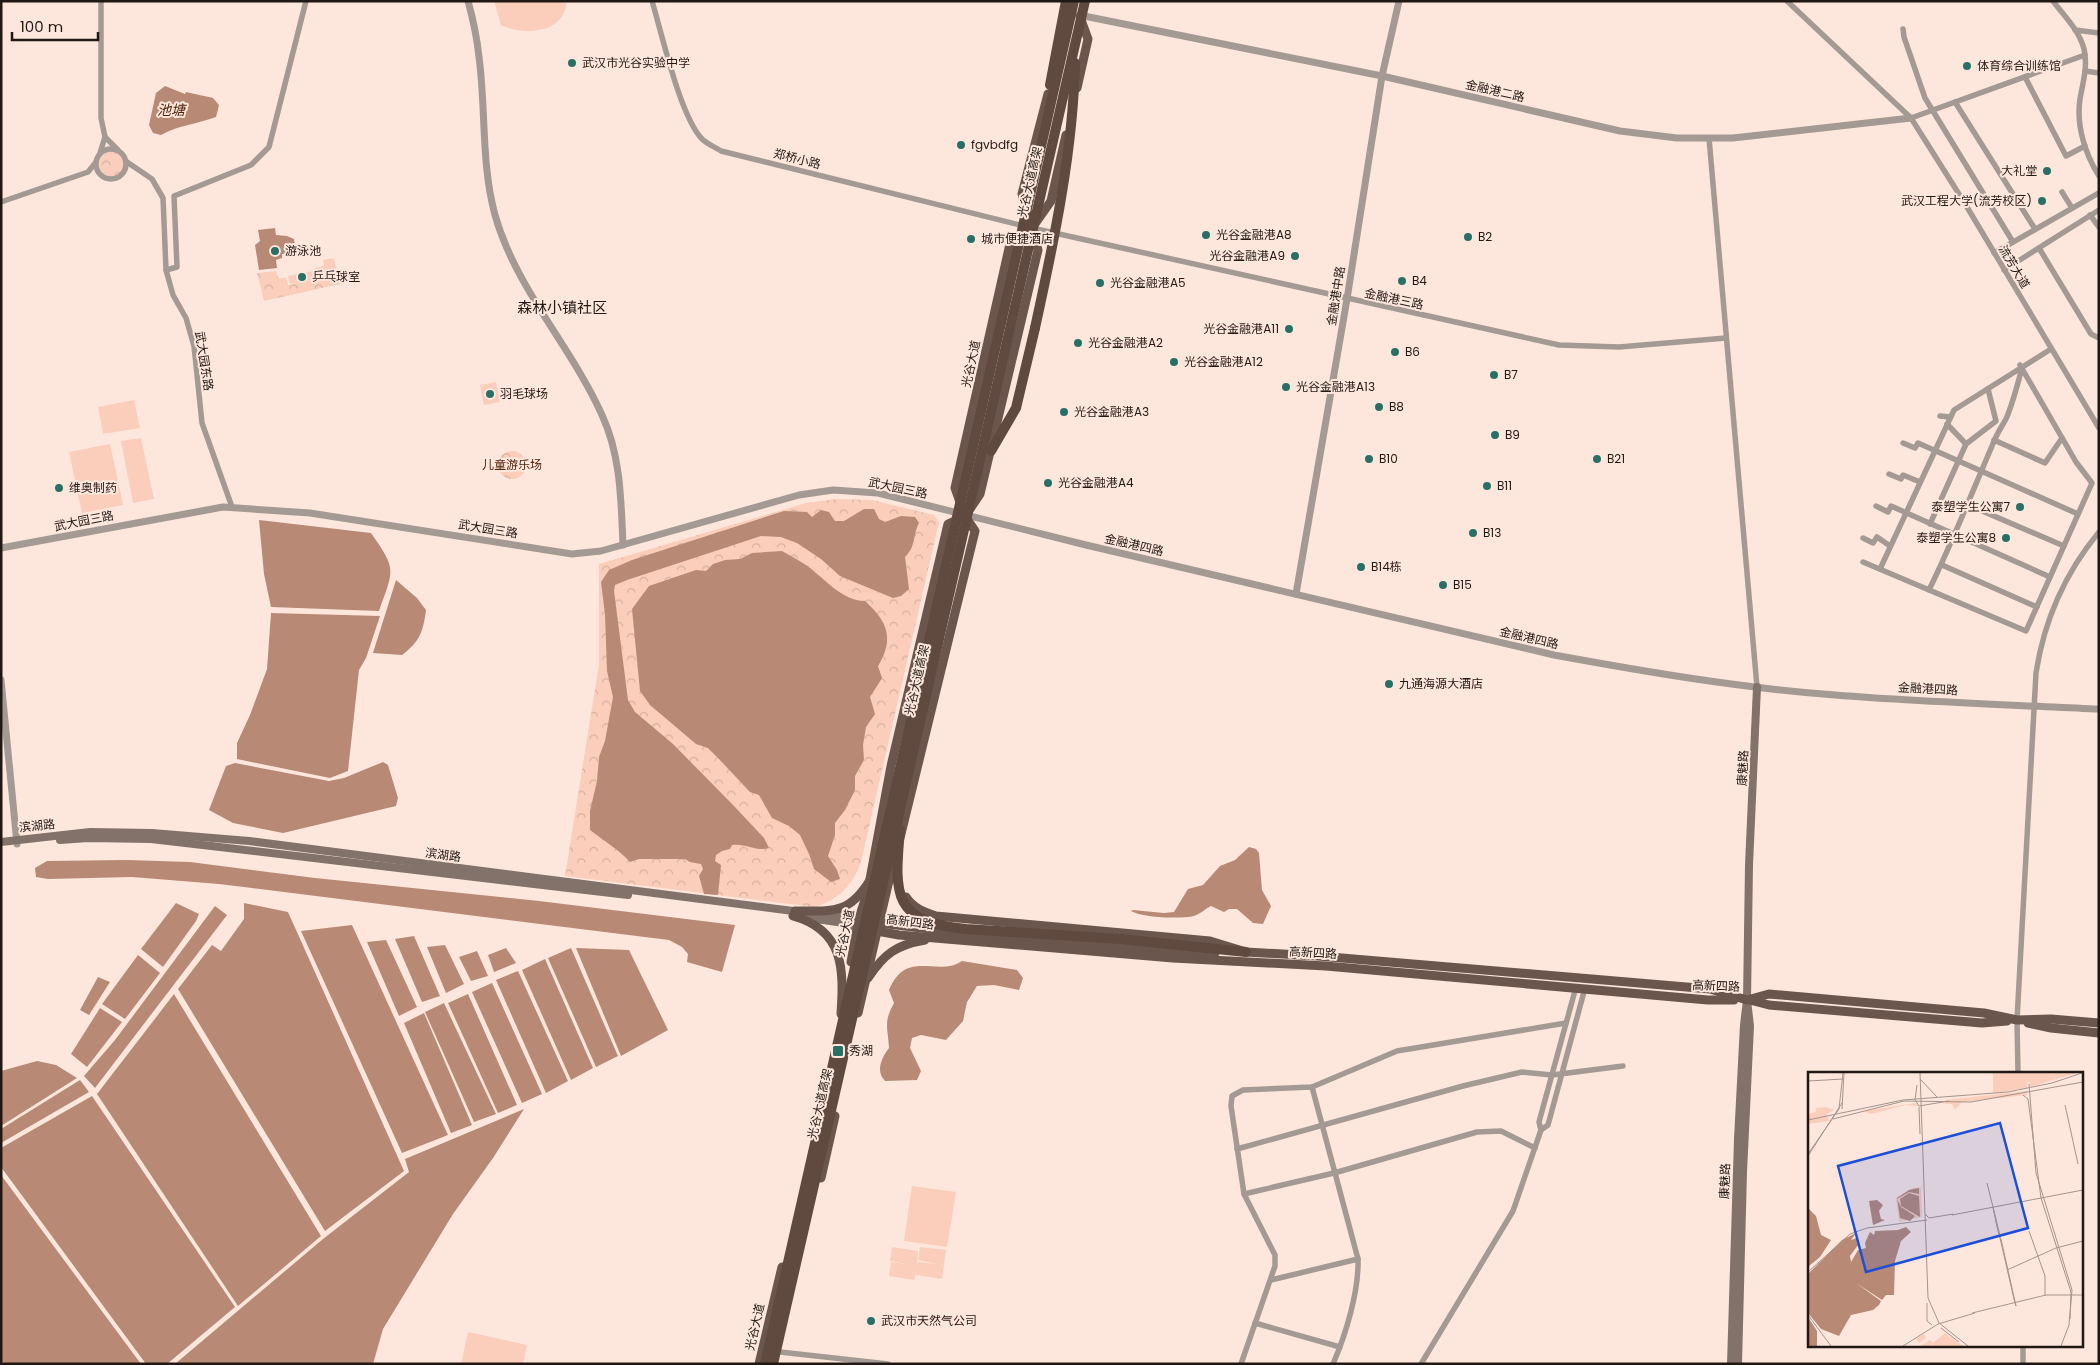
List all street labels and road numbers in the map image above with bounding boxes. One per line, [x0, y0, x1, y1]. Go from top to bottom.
street label: 金融港二路 [1464, 75, 1526, 106]
street label: 郑桥小路 [772, 144, 822, 173]
street label: 光谷大道高架 [1013, 145, 1046, 219]
street label: 流芳大道 [1995, 242, 2034, 292]
street label: 金融港中路 [1322, 265, 1349, 327]
street label: 金融港三路 [1363, 284, 1425, 313]
street label: 武大园东路 [191, 330, 218, 392]
street label: 光谷大道 [957, 339, 984, 389]
street label: 武大园三路 [867, 473, 929, 502]
street label: 武大园三路 [53, 506, 115, 535]
street label: 武大园三路 [457, 515, 519, 542]
street label: 金融港四路 [1103, 529, 1165, 560]
street label: 金融港四路 [1498, 622, 1560, 653]
street label: 光谷大道高架 [900, 643, 933, 717]
street label: 金融港四路 [1898, 678, 1958, 699]
street label: 康魅路 [1733, 750, 1752, 786]
street label: 滨湖路 [18, 815, 56, 836]
street label: 滨湖路 [424, 844, 462, 865]
street label: 光谷大道 [831, 908, 858, 958]
street label: 高新四路 [885, 910, 935, 933]
street label: 高新四路 [1289, 943, 1337, 962]
street label: 高新四路 [1692, 976, 1740, 995]
street label: 光谷大道高架 [803, 1067, 836, 1141]
street label: 康魅路 [1715, 1163, 1734, 1199]
street label: 光谷大道 [741, 1302, 768, 1352]

